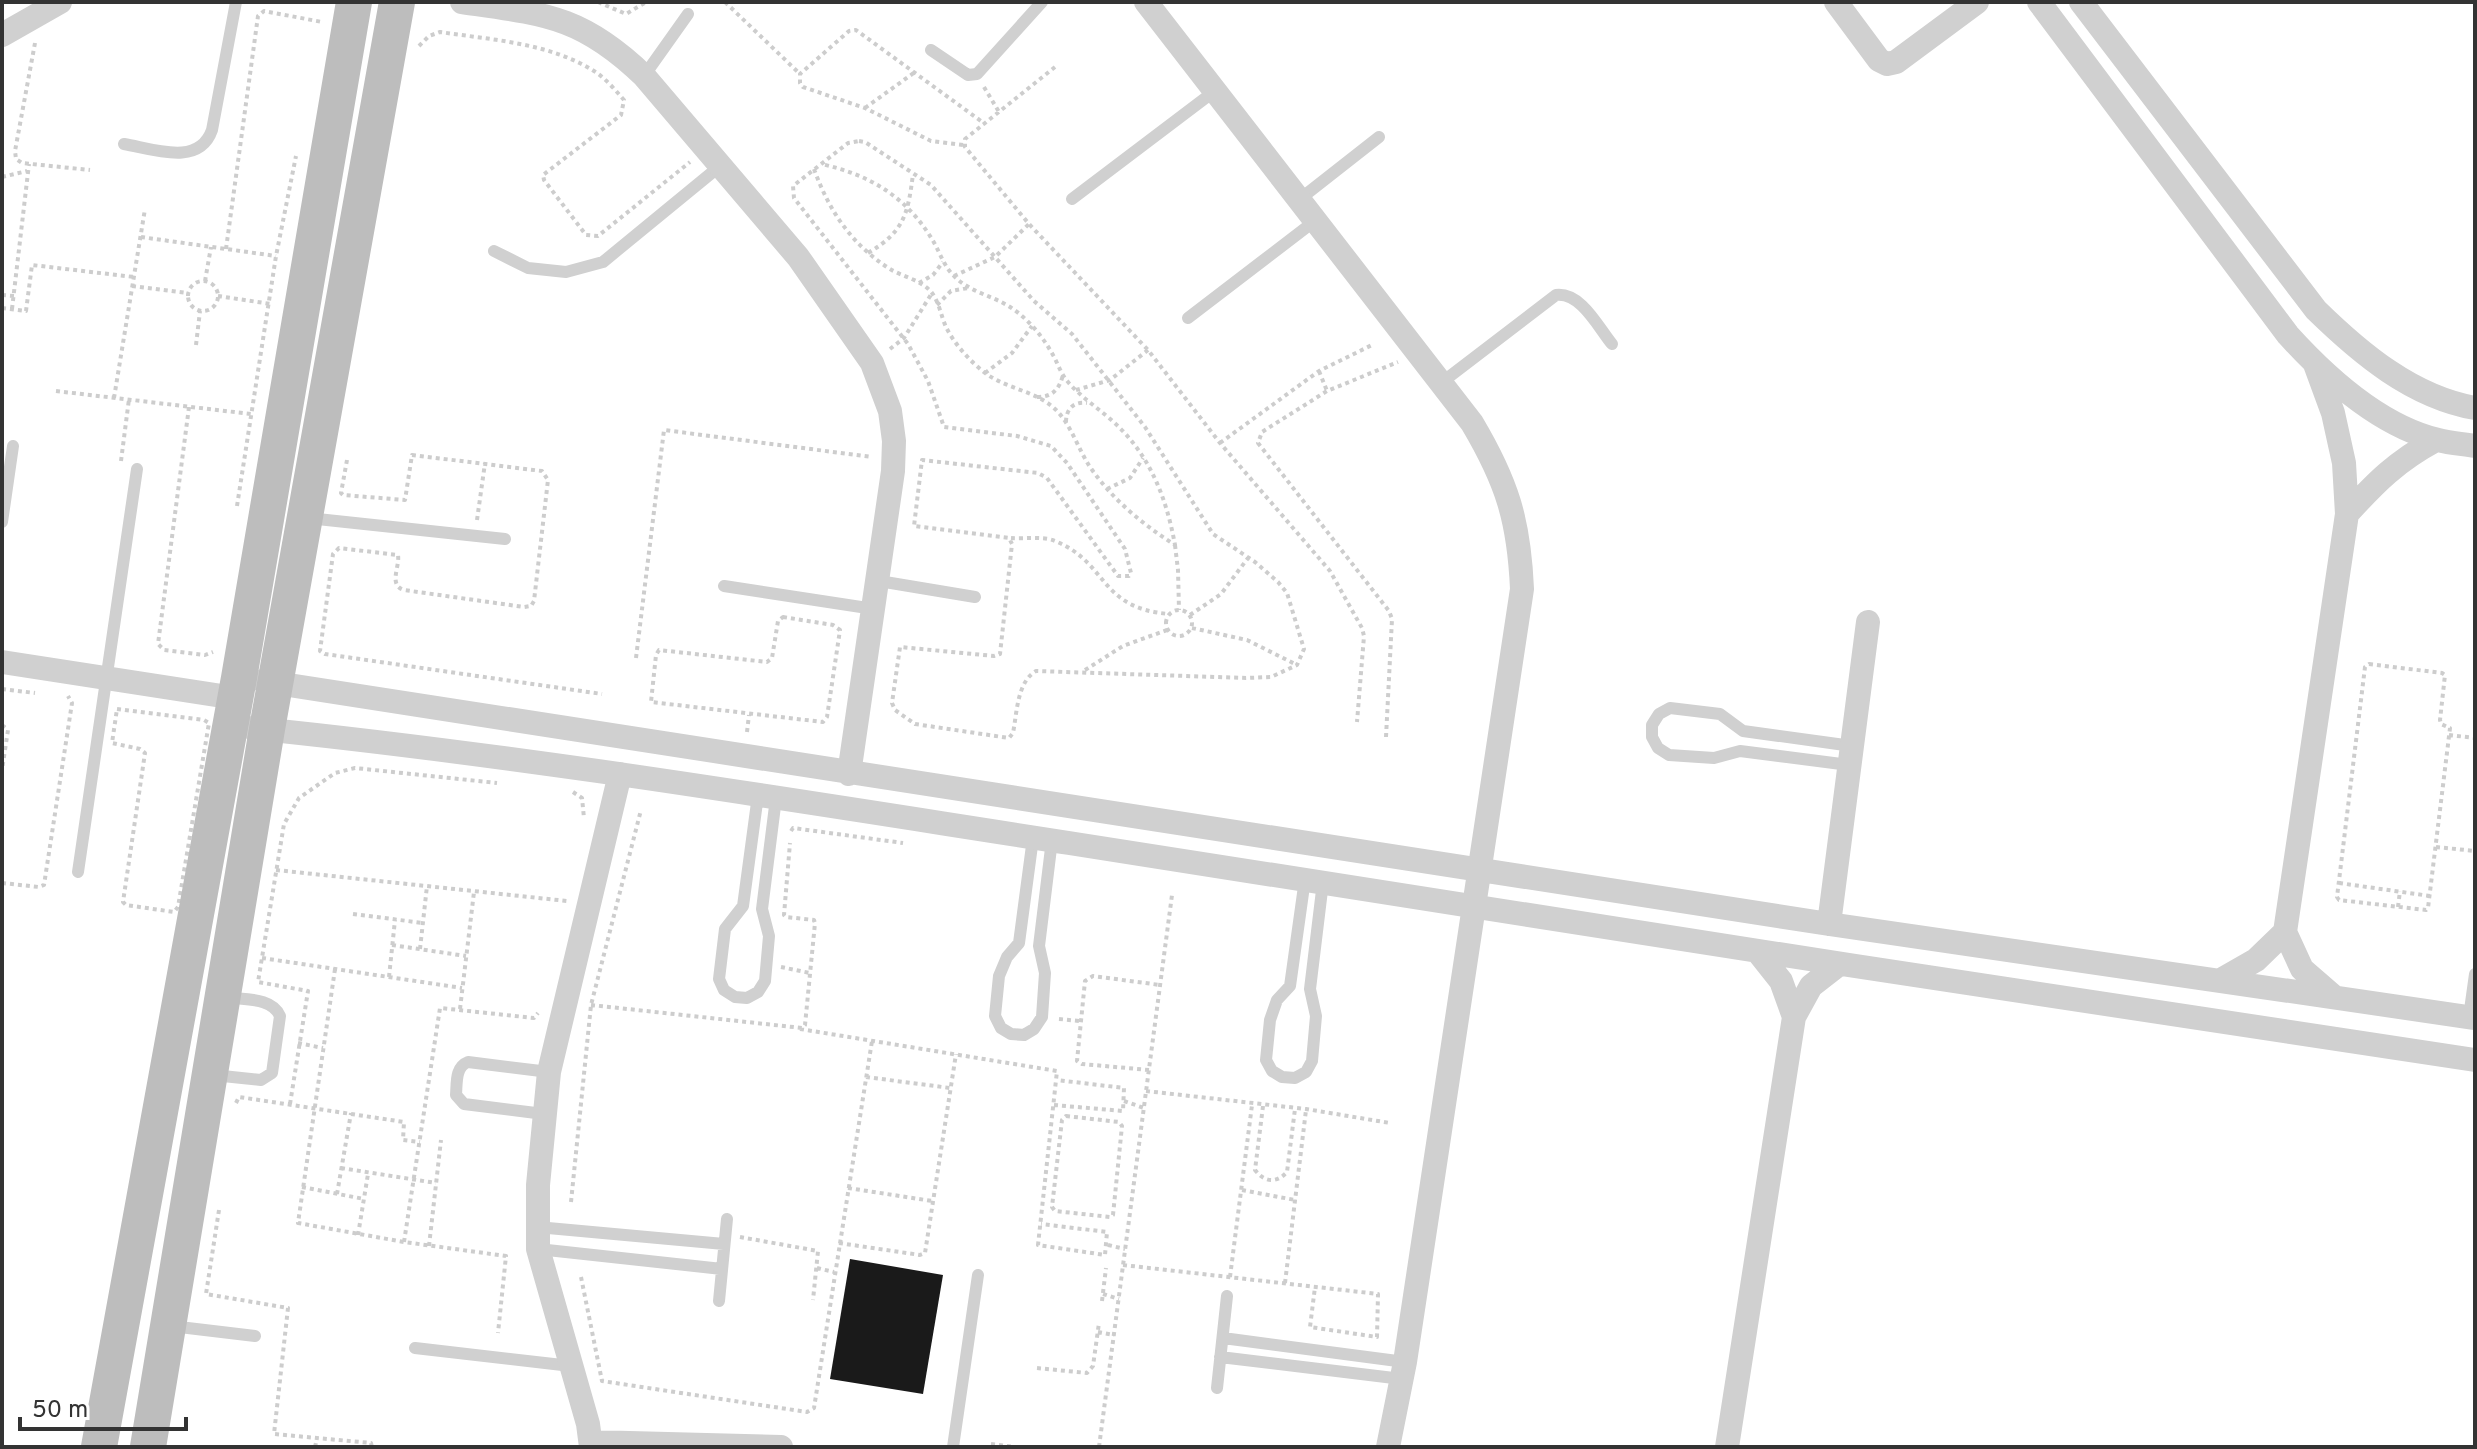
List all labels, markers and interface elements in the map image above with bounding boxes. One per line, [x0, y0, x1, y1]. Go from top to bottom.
scale bar [20, 1381, 186, 1431]
text: 50 m [32, 1396, 88, 1426]

